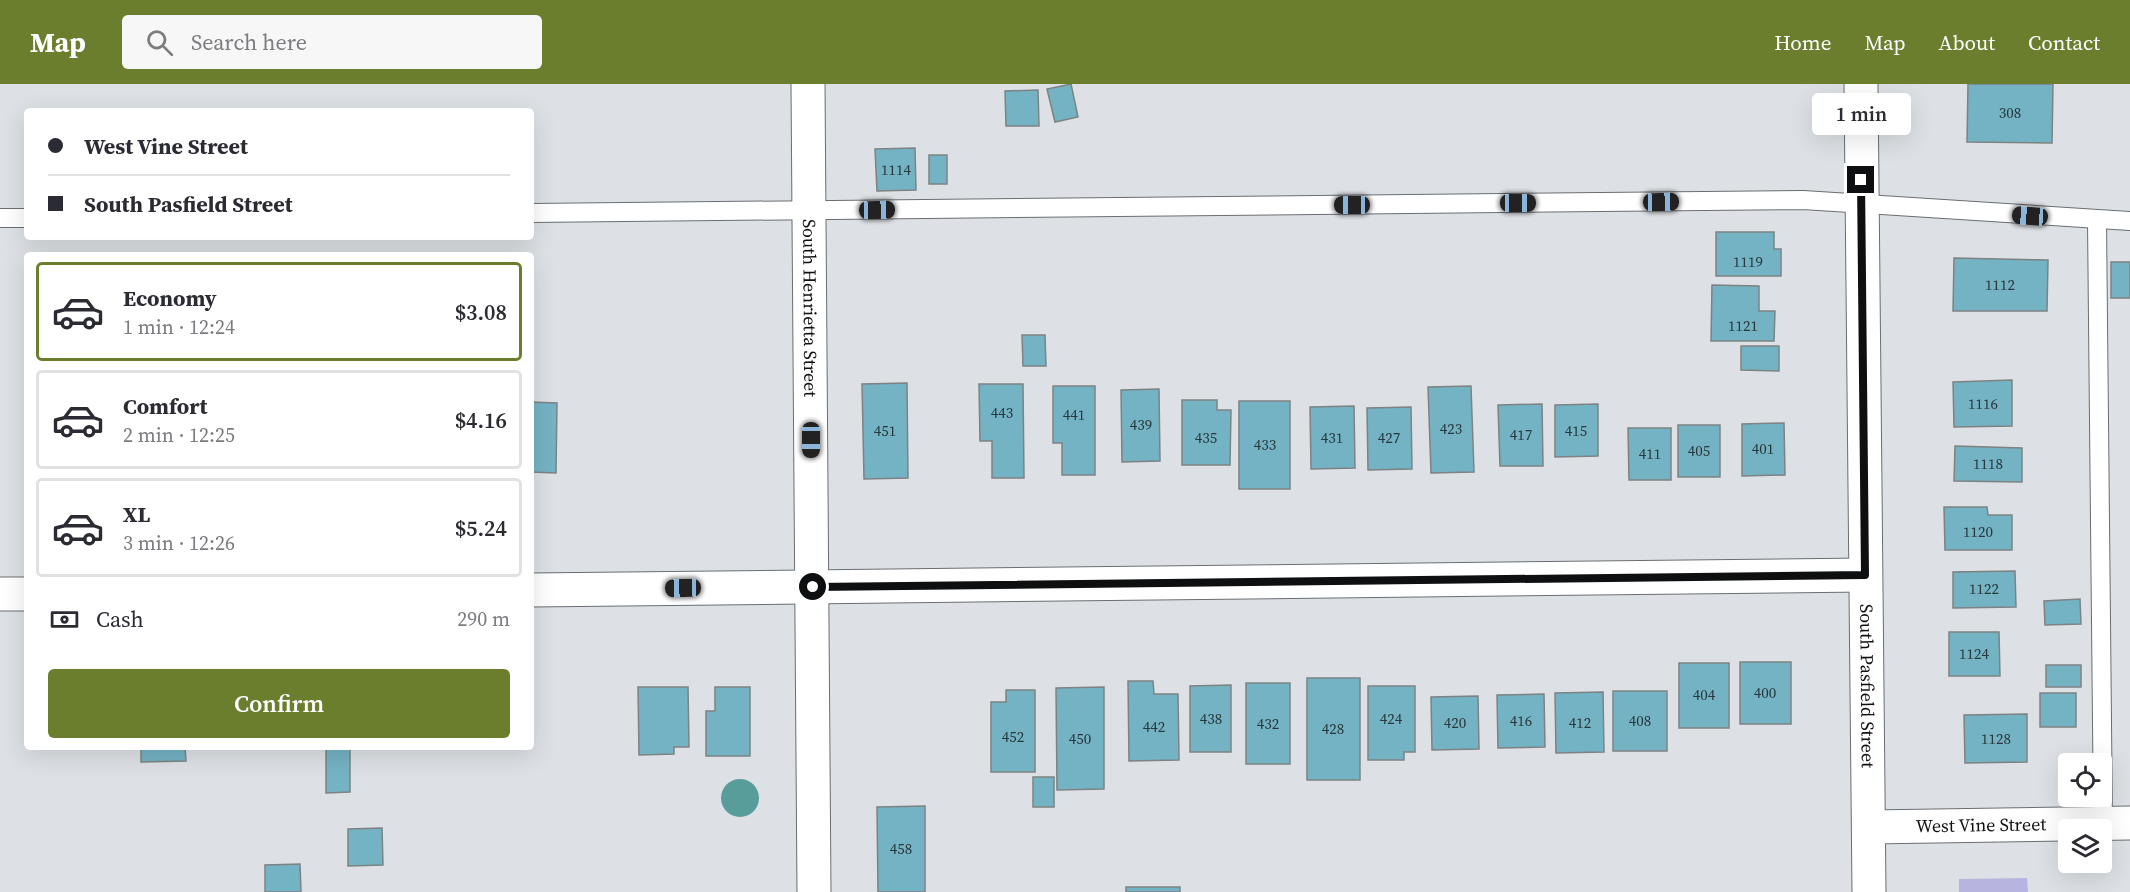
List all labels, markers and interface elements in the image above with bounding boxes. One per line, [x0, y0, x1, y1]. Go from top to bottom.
search box [122, 15, 542, 69]
text: Map [30, 23, 86, 61]
icon: search [143, 26, 176, 59]
text: Search here [191, 27, 307, 57]
text: Home [1774, 28, 1832, 57]
text: Map [1865, 28, 1906, 57]
text: About [1939, 28, 1995, 57]
text: Contact [2028, 28, 2100, 57]
callout: 1 min [1812, 93, 1910, 135]
text: 1 min [1836, 100, 1887, 128]
house number: 308 [1999, 102, 2021, 123]
text: West Vine Street [84, 131, 248, 161]
house number: 1114 [881, 159, 911, 180]
route end [1847, 166, 1874, 193]
text: South Pasfield Street [84, 189, 293, 219]
car [1643, 193, 1679, 211]
car [1500, 194, 1536, 212]
car [1334, 196, 1370, 214]
car [859, 201, 895, 219]
car [2011, 206, 2049, 226]
street label: South Henrietta Street [797, 219, 823, 397]
house number: 1119 [1733, 251, 1763, 272]
house number: 1112 [1985, 274, 2015, 295]
text: Economy [123, 283, 217, 313]
icon: car [51, 285, 105, 339]
text: $3.08 [455, 297, 507, 327]
text: 1 min · 12:24 [123, 313, 235, 341]
house number: 1121 [1728, 315, 1758, 336]
text: Comfort [123, 391, 207, 421]
icon: car [51, 393, 105, 447]
house number: 1116 [1968, 393, 1998, 414]
house number: 443 [991, 402, 1013, 423]
house number: 441 [1063, 404, 1085, 425]
text: $4.16 [455, 405, 507, 435]
house number: 439 [1130, 414, 1152, 435]
house number: 423 [1440, 418, 1462, 439]
house number: 451 [874, 420, 896, 441]
house number: 415 [1565, 420, 1587, 441]
text: 2 min · 12:25 [123, 421, 235, 449]
car [802, 422, 820, 458]
house number: 417 [1510, 424, 1532, 445]
house number: 435 [1195, 427, 1217, 448]
house number: 431 [1321, 427, 1343, 448]
house number: 427 [1378, 427, 1400, 448]
house number: 433 [1254, 434, 1276, 455]
house number: 401 [1752, 438, 1774, 459]
house number: 405 [1688, 440, 1710, 461]
house number: 411 [1639, 443, 1661, 464]
house number: 1118 [1973, 453, 2003, 474]
text: XL [123, 499, 150, 529]
icon: car [51, 501, 105, 555]
text: $5.24 [455, 513, 507, 543]
house number: 1120 [1963, 521, 1993, 542]
text: 3 min · 12:26 [123, 529, 235, 557]
route start [799, 573, 826, 600]
house number: 1122 [1969, 578, 1999, 599]
car [665, 579, 701, 597]
icon: cash [48, 603, 81, 636]
text: Cash [96, 604, 144, 634]
street label: South Pasfield Street [1854, 604, 1881, 768]
text: 290 m [457, 605, 510, 633]
house number: 1124 [1959, 643, 1989, 664]
button: Confirm [48, 669, 510, 738]
house number: 400 [1754, 682, 1776, 703]
house number: 404 [1693, 684, 1716, 705]
house number: 438 [1200, 708, 1222, 729]
house number: 424 [1380, 708, 1403, 729]
house number: 416 [1510, 710, 1532, 731]
house number: 408 [1629, 710, 1651, 731]
house number: 420 [1444, 712, 1466, 733]
house number: 412 [1569, 712, 1591, 733]
house number: 432 [1257, 713, 1279, 734]
house number: 442 [1143, 716, 1165, 737]
house number: 428 [1322, 718, 1344, 739]
house number: 452 [1002, 726, 1024, 747]
house number: 450 [1069, 728, 1091, 749]
house number: 1128 [1981, 728, 2011, 749]
map controls [2058, 753, 2112, 873]
button: locate [2058, 753, 2112, 807]
street label: West Vine Street [1916, 811, 2047, 838]
button: layers [2058, 819, 2112, 873]
house number: 458 [890, 838, 912, 859]

